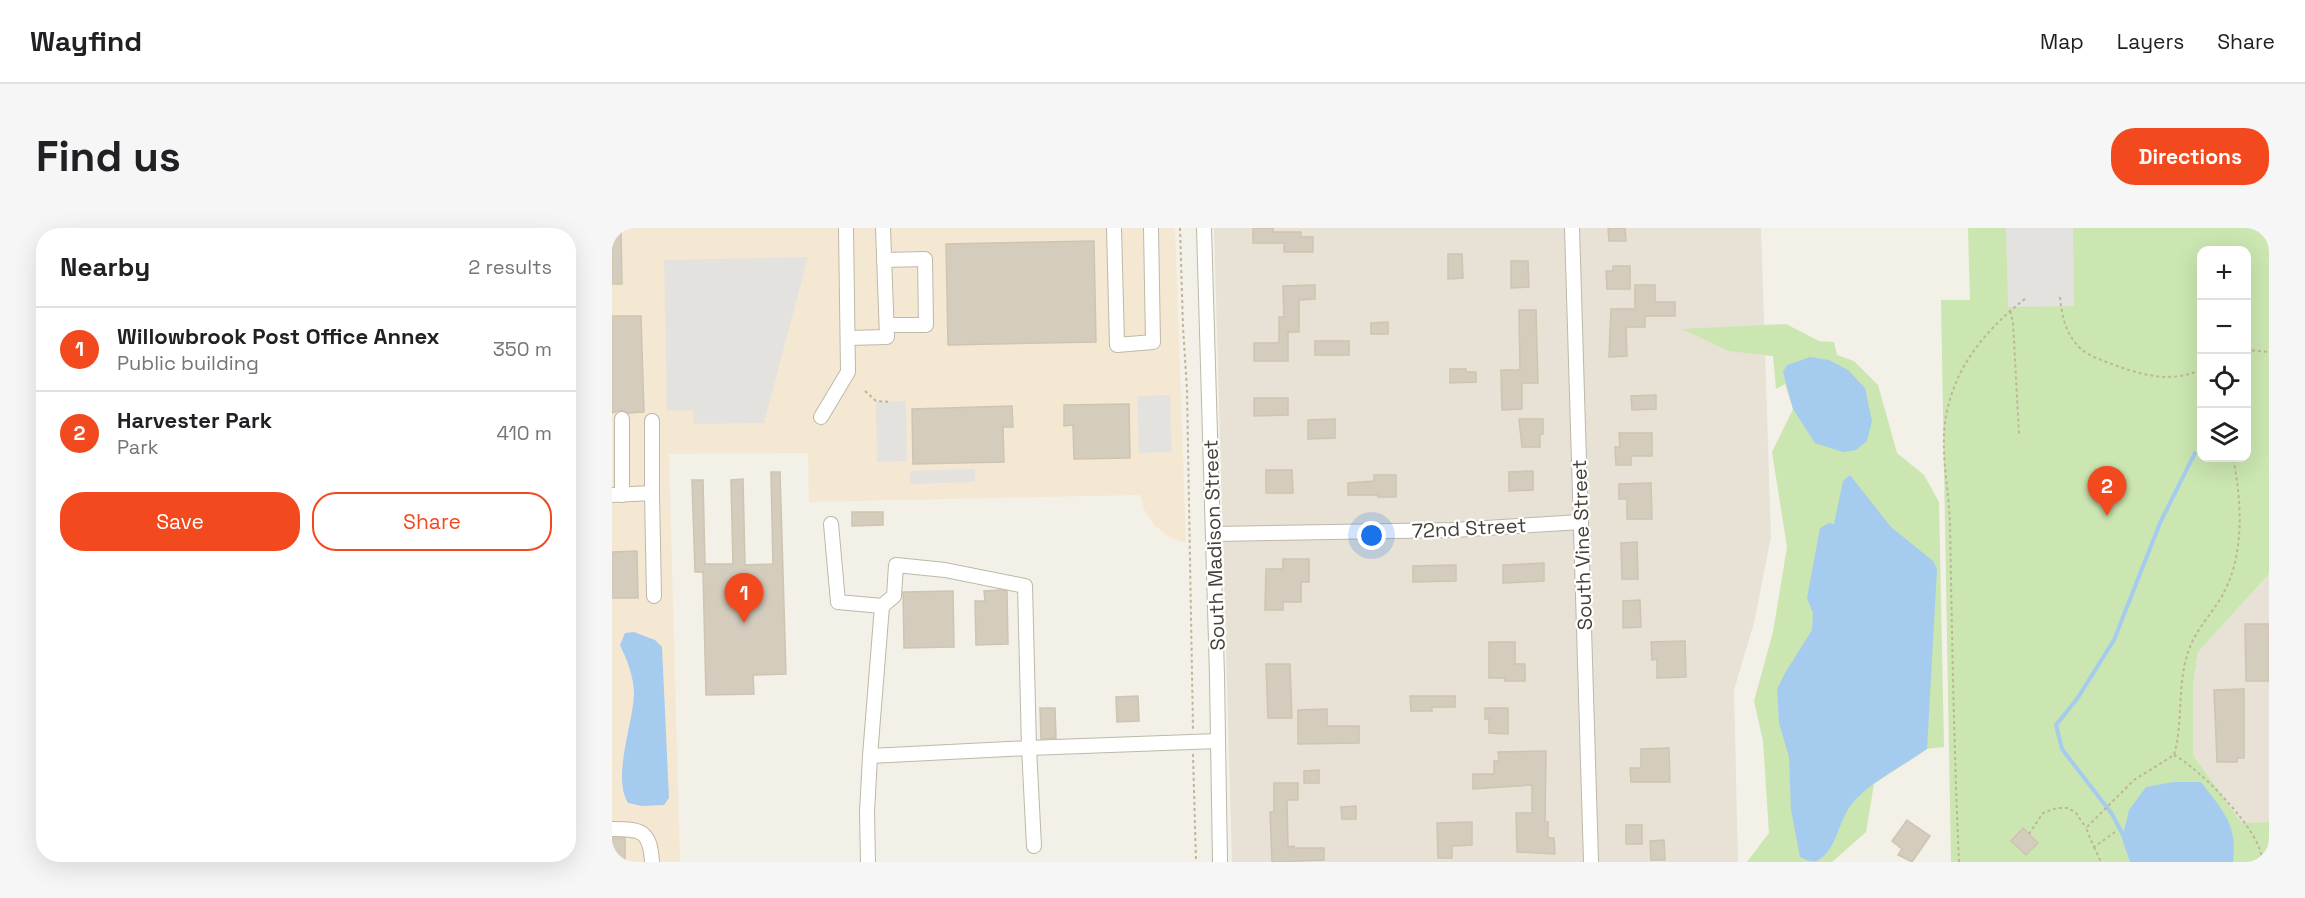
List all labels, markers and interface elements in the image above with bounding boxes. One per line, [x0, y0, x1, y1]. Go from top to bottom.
text: Wayfind [30, 23, 142, 59]
text: Map [2040, 28, 2084, 55]
text: Layers [2117, 28, 2184, 55]
text: Share [2217, 28, 2275, 55]
button: Directions [2111, 128, 2269, 185]
text: Find us [36, 130, 181, 183]
map controls [2197, 246, 2251, 462]
button: + [2197, 246, 2251, 300]
text: Nearby [60, 250, 150, 284]
text: 2 results [468, 254, 552, 280]
button: − [2197, 300, 2251, 354]
text: Willowbrook Post Office Annex [117, 322, 440, 350]
text: 1 [75, 336, 84, 362]
text: 350 m [493, 336, 552, 362]
text: Public building [117, 350, 259, 376]
button: locate [2197, 354, 2251, 408]
text: Harvester Park [117, 406, 272, 434]
button: layers [2197, 408, 2251, 462]
text: 2 [74, 420, 85, 446]
text: 410 m [496, 420, 552, 446]
text: Park [117, 434, 159, 460]
street label: South Madison Street [1197, 439, 1231, 651]
street label: South Vine Street [1566, 459, 1598, 631]
pin: 2 [2088, 466, 2126, 516]
button: Save [60, 492, 300, 551]
button: Share [312, 492, 552, 551]
street label: 72nd Street [1411, 512, 1527, 544]
your location [1357, 521, 1386, 550]
pin: 1 [724, 574, 764, 623]

